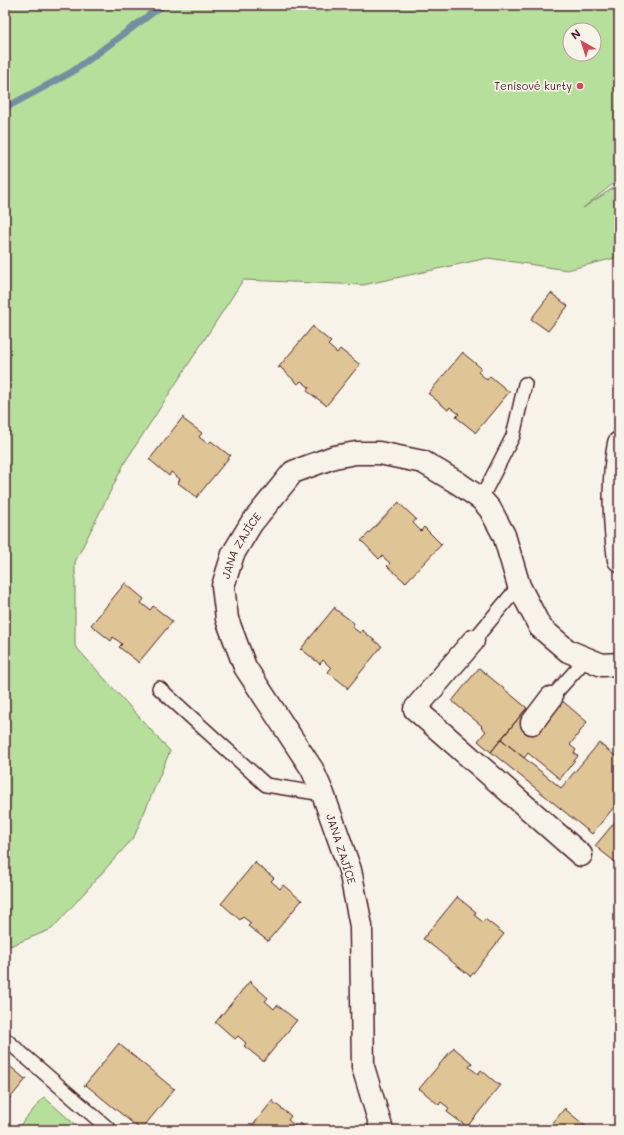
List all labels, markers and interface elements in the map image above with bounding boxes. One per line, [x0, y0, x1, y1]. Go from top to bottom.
north arrow [562, 22, 602, 62]
text: N [567, 25, 583, 42]
place label: Tenisové kurty [494, 78, 572, 93]
marker: Tenisové kurty [575, 81, 585, 91]
street label: JANA ZAJÍCE [218, 509, 264, 580]
street label: JANA ZAJÍCE [323, 812, 360, 886]

